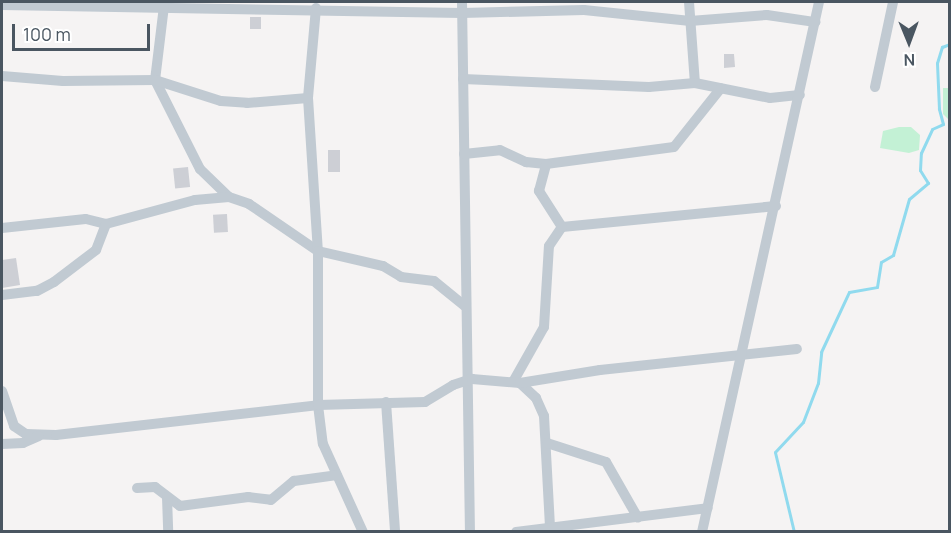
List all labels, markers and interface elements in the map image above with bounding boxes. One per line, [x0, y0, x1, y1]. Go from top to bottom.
scale bar [15, 12, 153, 50]
north arrow [879, 12, 939, 72]
text: 100 m [23, 22, 71, 46]
text: N [903, 49, 915, 71]

